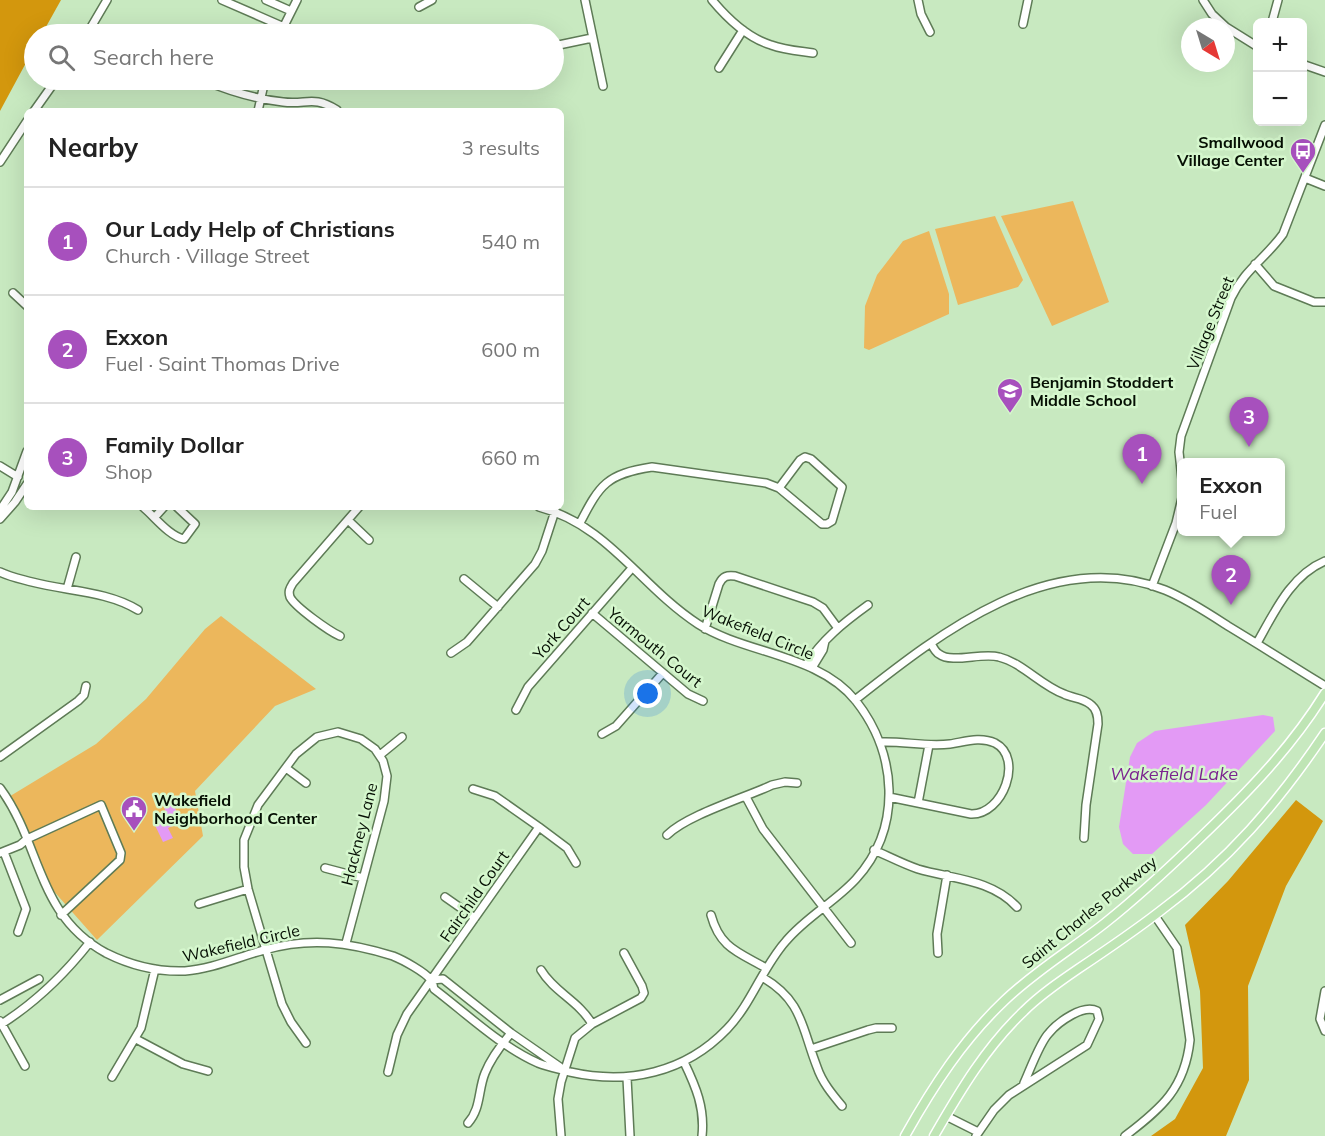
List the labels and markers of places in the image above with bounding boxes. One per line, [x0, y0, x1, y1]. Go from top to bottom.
place label: Smallwood Village Center [1176, 132, 1285, 170]
bus stop icon: Smallwood Village Center [1288, 136, 1318, 174]
place label: Benjamin Stoddert Middle School [1030, 372, 1173, 410]
school or university icon: Benjamin Stoddert Middle School [995, 376, 1025, 414]
pin: 3 [1230, 398, 1268, 447]
pin: 1 [1122, 434, 1162, 484]
pin: 2 [1212, 556, 1250, 605]
place label: Wakefield Neighborhood Center [154, 790, 318, 828]
public building icon: Wakefield Neighborhood Center [119, 794, 149, 832]

